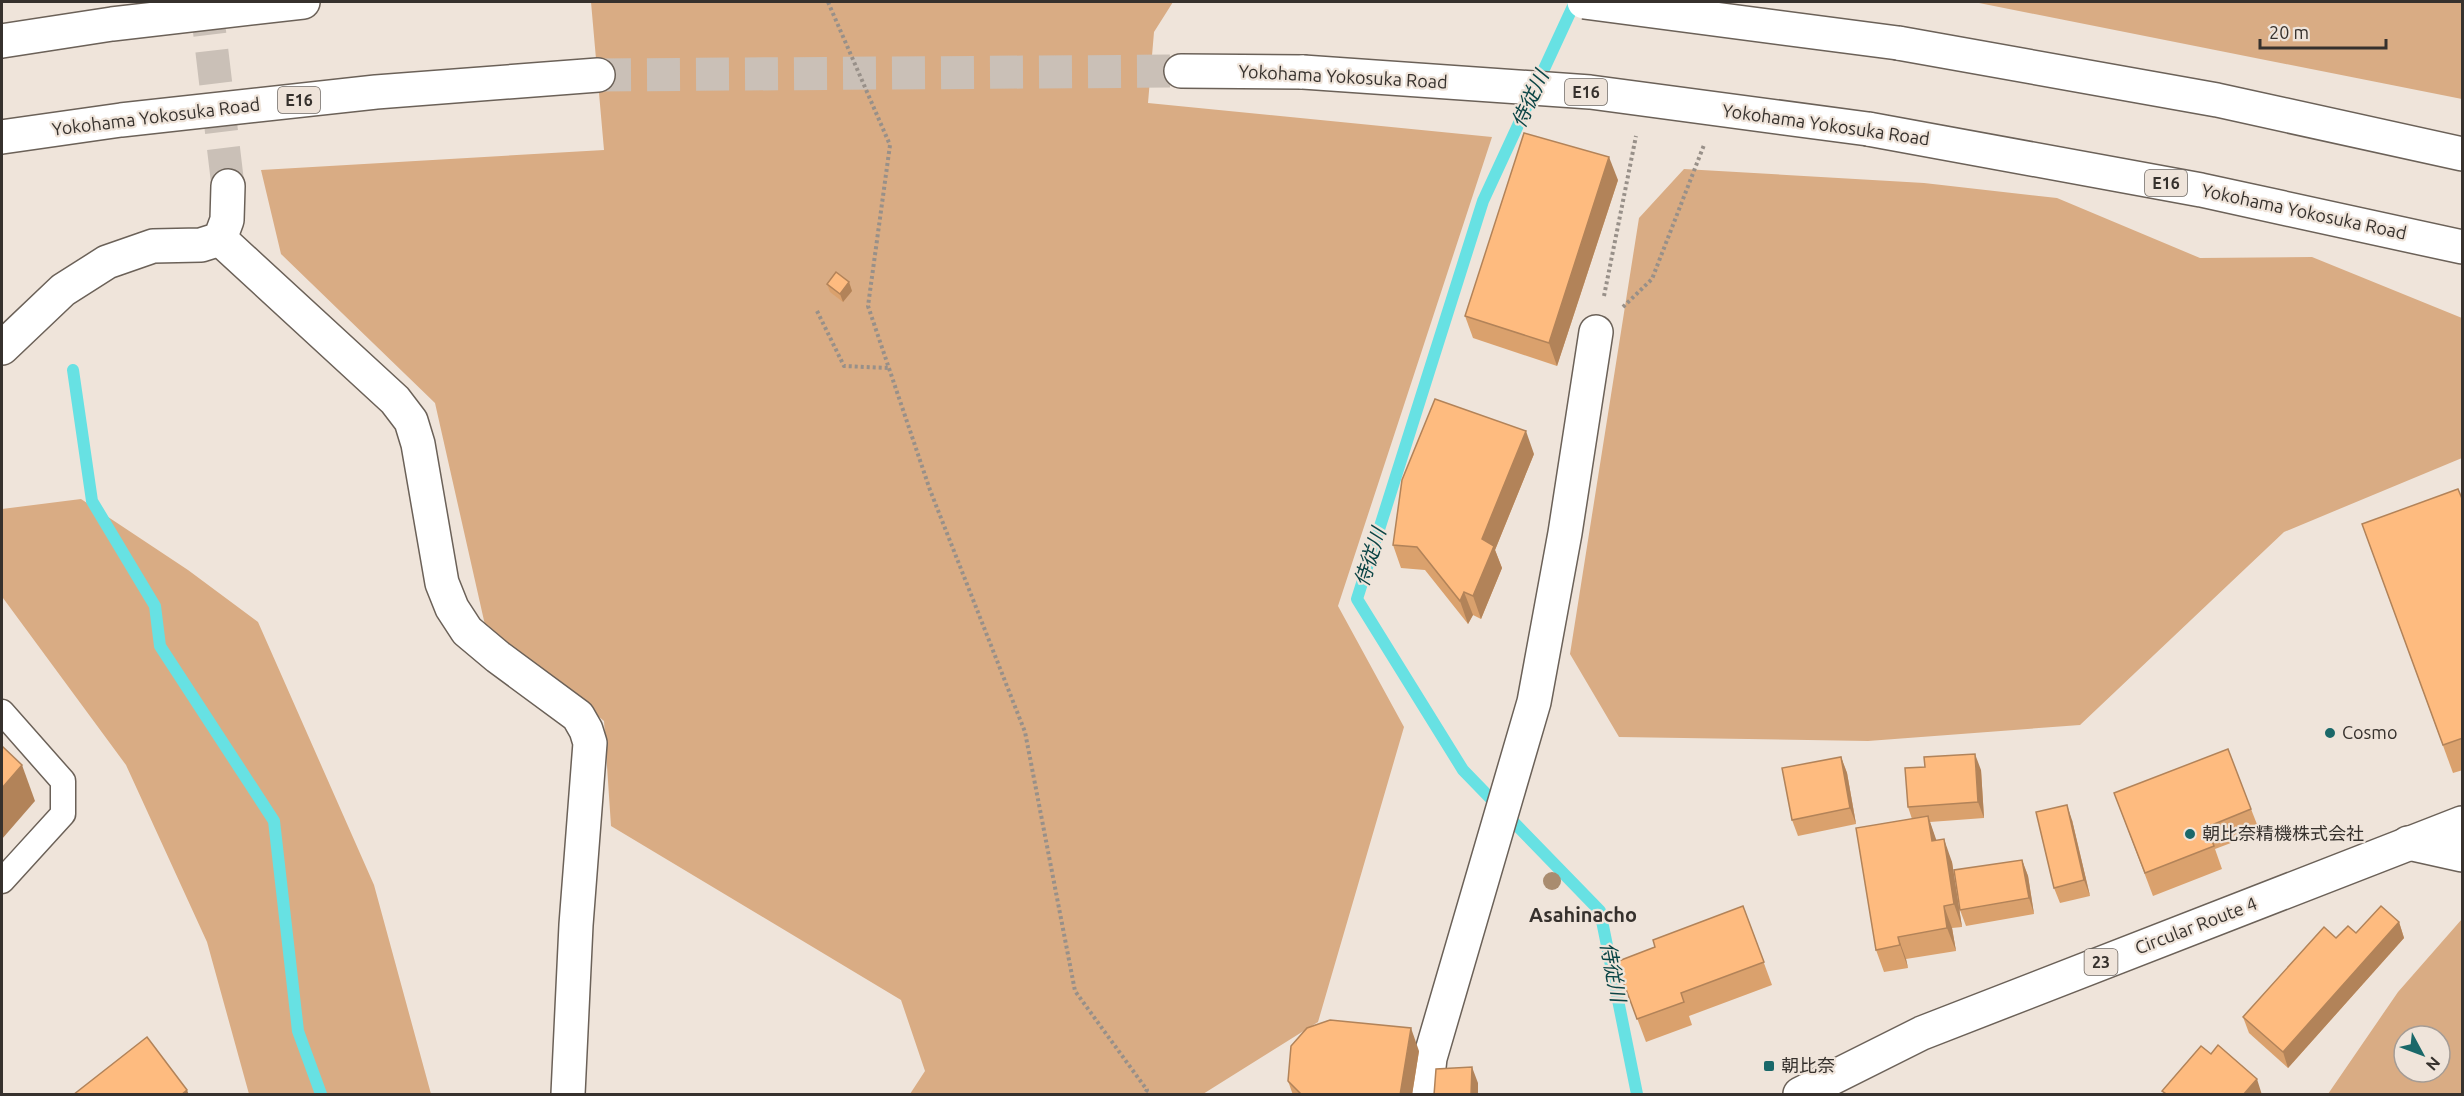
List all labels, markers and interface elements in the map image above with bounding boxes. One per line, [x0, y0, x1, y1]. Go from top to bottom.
scale bar [2260, 12, 2386, 50]
text: 20 m [2269, 22, 2309, 42]
street label: Yokohama Yokosuka Road [1238, 61, 1448, 91]
water label: 侍従川 [1506, 65, 1553, 131]
road number: E16 [1565, 79, 1607, 105]
road number: E16 [278, 87, 320, 113]
street label: Yokohama Yokosuka Road [51, 93, 261, 139]
street label: Yokohama Yokosuka Road [1721, 100, 1931, 148]
road number: E16 [2145, 170, 2187, 196]
street label: Yokohama Yokosuka Road [2200, 179, 2409, 243]
water label: 侍従川 [1349, 523, 1390, 589]
place label: Cosmo [2342, 722, 2397, 742]
marker: Cosmo [2323, 726, 2337, 740]
place label: 朝比奈精機株式会社 [2202, 823, 2364, 843]
marker: 朝比奈精機株式会社 [2183, 827, 2197, 841]
street label: Circular Route 4 [2132, 893, 2259, 958]
district label: Asahinacho [1529, 903, 1637, 926]
water label: 侍従川 [1596, 940, 1631, 1006]
road number: 23 [2084, 949, 2118, 975]
north arrow [2392, 1024, 2452, 1084]
text: N [2423, 1053, 2444, 1074]
place label: 朝比奈 [1781, 1055, 1835, 1075]
marker: 朝比奈 [1762, 1059, 1776, 1073]

